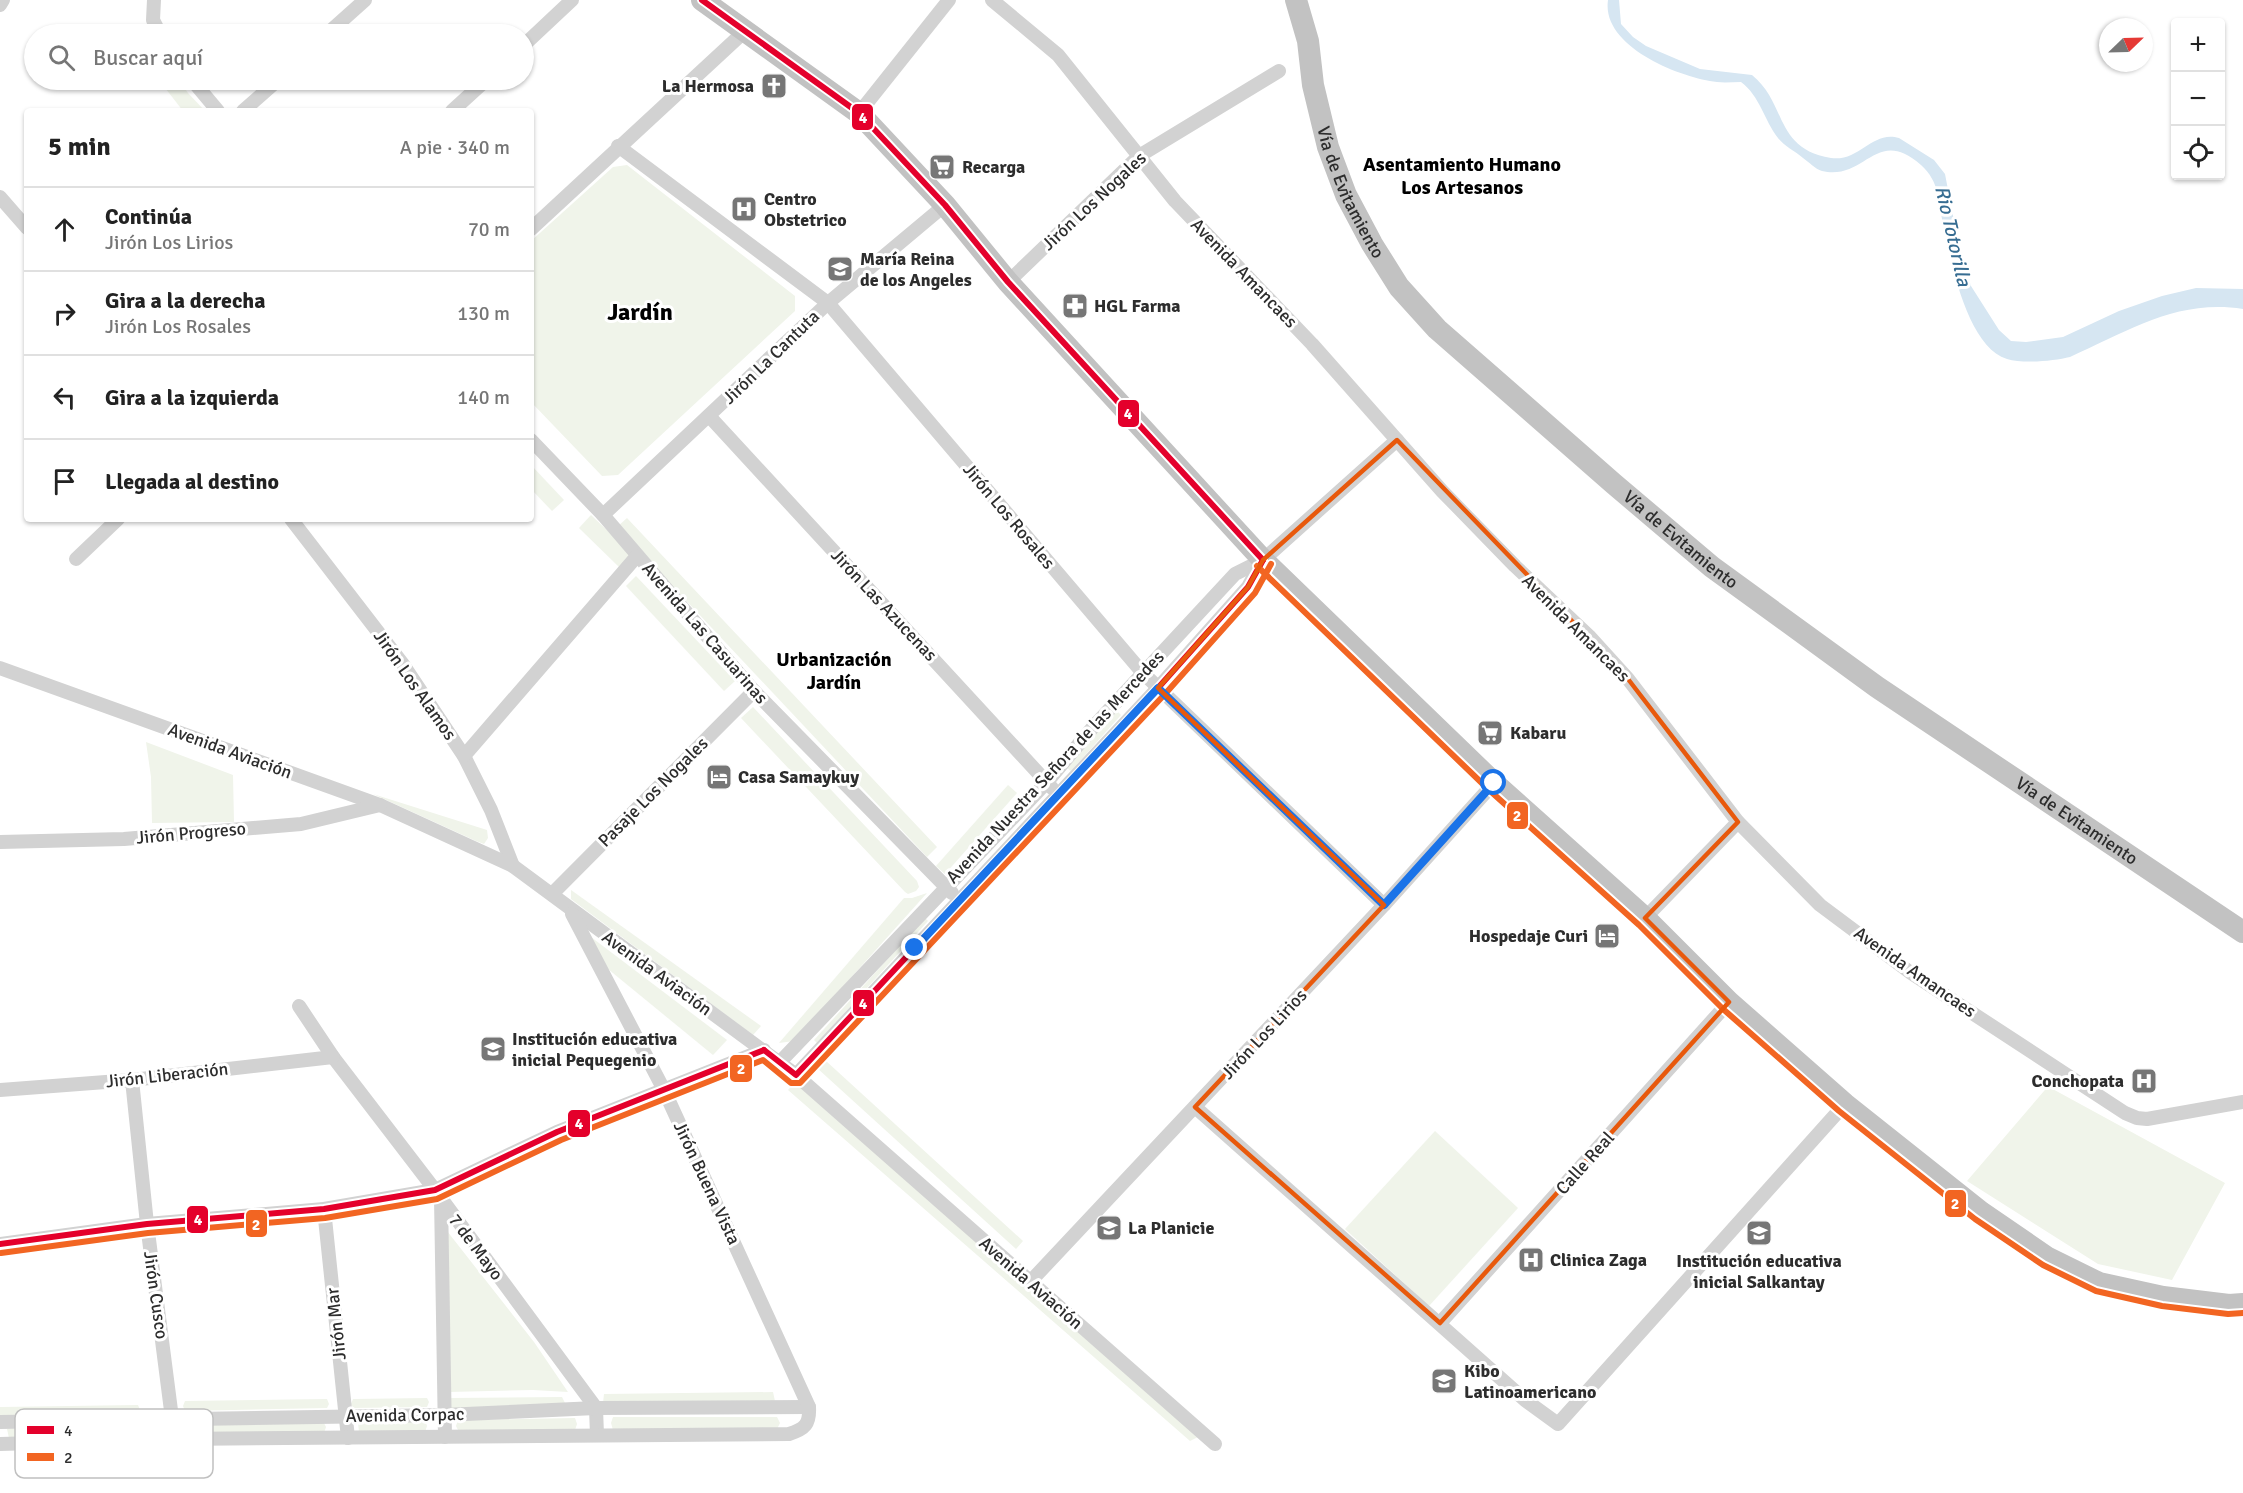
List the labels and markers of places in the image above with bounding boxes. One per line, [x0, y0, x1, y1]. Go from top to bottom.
church icon: La Hermosa [759, 71, 789, 101]
place label: La Hermosa [662, 75, 754, 97]
supermarket icon: Recarga [927, 152, 957, 182]
place label: Recarga [962, 156, 1025, 178]
place label: Centro Obstetrico [764, 188, 847, 231]
hospital icon: Centro Obstetrico [729, 194, 759, 224]
place label: María Reina de los Angeles [860, 248, 972, 291]
school or university icon: María Reina de los Angeles [825, 254, 855, 284]
pharmacy icon: HGL Farma [1060, 291, 1090, 321]
place label: HGL Farma [1094, 295, 1181, 317]
supermarket icon: Kabaru [1475, 718, 1505, 748]
place label: Kabaru [1510, 722, 1566, 744]
hotel icon: Casa Samaykuy [704, 762, 734, 792]
place label: Casa Samaykuy [738, 766, 859, 788]
hotel icon: Hospedaje Curi [1592, 921, 1622, 951]
place label: Hospedaje Curi [1469, 925, 1588, 947]
place label: Institución educativa inicial Pequegenio [512, 1028, 677, 1071]
school or university icon: Institución educativa inicial Pequegenio [478, 1034, 508, 1064]
hospital icon: Conchopata [2129, 1066, 2159, 1096]
place label: Conchopata [2031, 1070, 2124, 1092]
school or university icon: La Planicie [1094, 1213, 1124, 1243]
place label: La Planicie [1128, 1217, 1214, 1239]
school or university icon: Institución educativa inicial Salkantay [1744, 1218, 1774, 1248]
hospital icon: Clinica Zaga [1516, 1245, 1546, 1275]
place label: Clinica Zaga [1550, 1249, 1647, 1271]
place label: Institución educativa inicial Salkantay [1676, 1250, 1842, 1293]
place label: Kibo Latinoamericano [1464, 1360, 1596, 1403]
school or university icon: Kibo Latinoamericano [1429, 1366, 1459, 1396]

